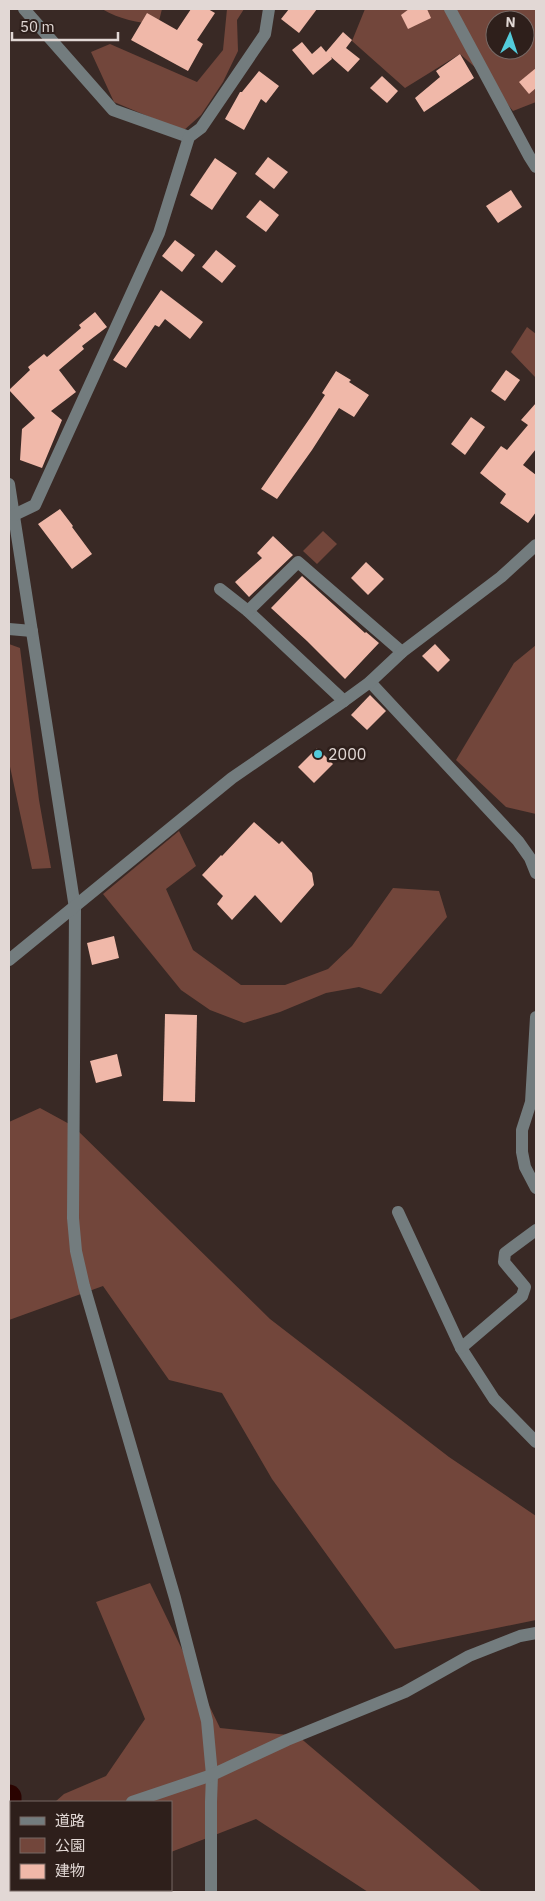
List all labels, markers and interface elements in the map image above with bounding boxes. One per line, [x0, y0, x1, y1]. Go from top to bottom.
scale bar [12, 10, 119, 42]
north arrow [485, 10, 535, 60]
text: N [505, 13, 516, 31]
text: 50 m [20, 17, 55, 36]
place label: 2000 [328, 744, 366, 764]
marker: 2000 [312, 748, 324, 760]
legend [10, 1801, 172, 1891]
text: 道路 [55, 1811, 85, 1830]
text: 公園 [55, 1836, 85, 1855]
text: 建物 [55, 1861, 85, 1880]

